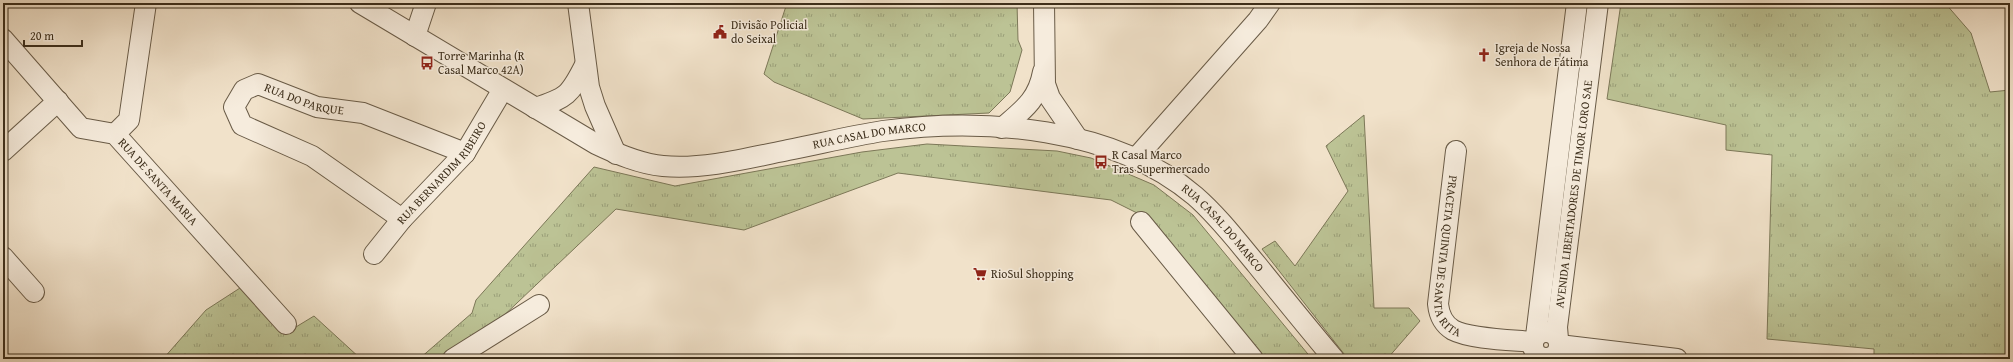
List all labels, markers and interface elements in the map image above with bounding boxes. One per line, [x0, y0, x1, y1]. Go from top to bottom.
place label: Divisão Policial do Seixal [731, 16, 808, 47]
scale bar [24, 22, 82, 48]
public building icon: Divisão Policial do Seixal [712, 24, 728, 40]
text: 20 m [30, 27, 54, 44]
place label: Igreja de Nossa Senhora de Fátima [1495, 39, 1589, 70]
place label: Torre Marinha (R Casal Marco 42A) [438, 47, 525, 78]
church icon: Igreja de Nossa Senhora de Fátima [1476, 47, 1492, 63]
bus stop icon: Torre Marinha (R Casal Marco 42A) [419, 55, 435, 71]
street label: RUA DO PARQUE [262, 78, 345, 118]
street label: AVENIDA LIBERTADORES DE TIMOR LORO SAE [1550, 79, 1596, 309]
street label: RUA BERNARDIM RIBEIRO [392, 118, 490, 227]
street label: RUA CASAL DO MARCO [811, 118, 926, 153]
street label: RUA DE SANTA MARIA [114, 134, 203, 229]
place label: R Casal Marco Tras Supermercado [1112, 146, 1210, 177]
bus stop icon: R Casal Marco Tras Supermercado [1093, 154, 1109, 170]
street label: PRACETA QUINTA DE SANTA RITA [1430, 175, 1464, 341]
street label: RUA CASAL DO MARCO [1178, 180, 1268, 275]
place label: RioSul Shopping [991, 265, 1074, 282]
supermarket icon: RioSul Shopping [972, 266, 988, 282]

